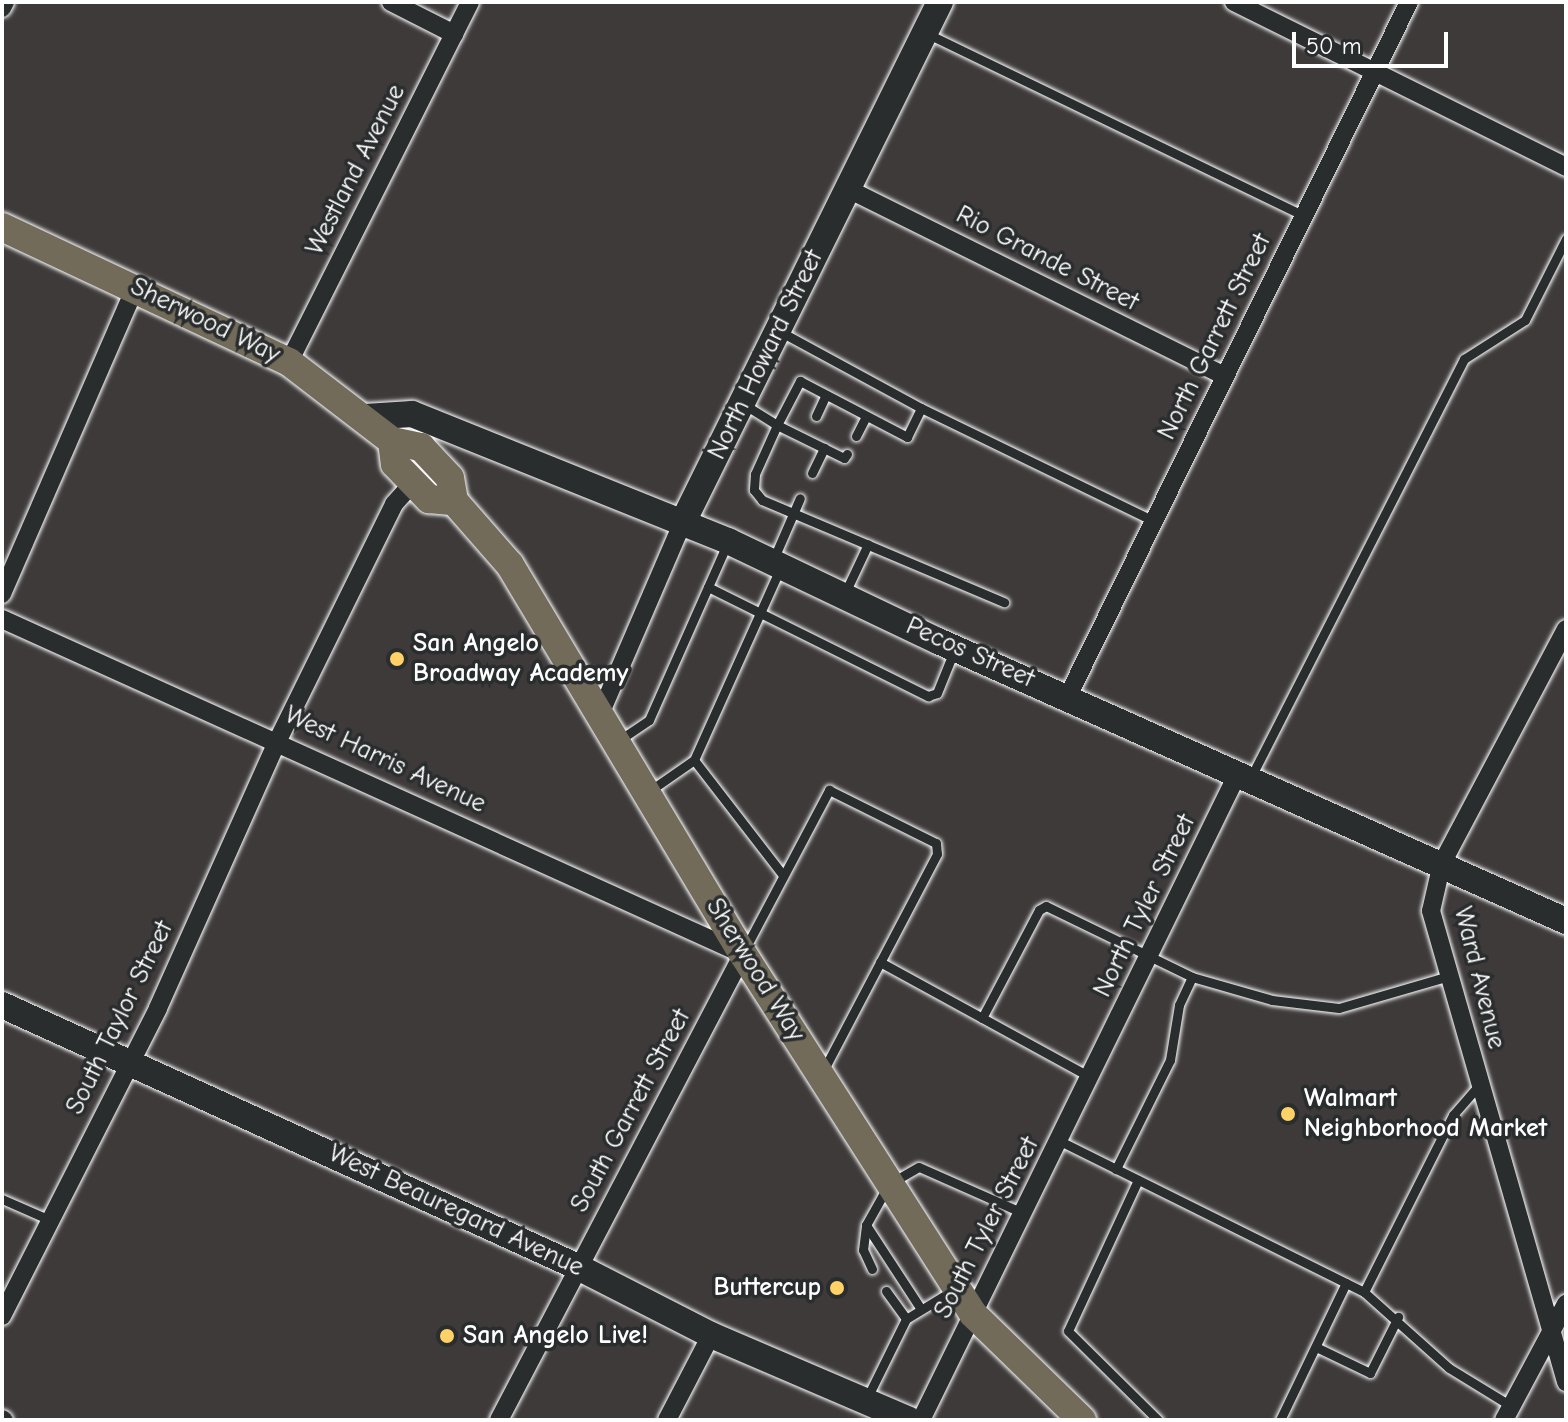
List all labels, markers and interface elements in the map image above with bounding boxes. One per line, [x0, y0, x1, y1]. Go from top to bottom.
scale bar [1296, 16, 1452, 66]
text: 50 m [1306, 32, 1362, 60]
street label: Westland Avenue [300, 80, 412, 260]
street label: Rio Grande Street [951, 200, 1143, 318]
street label: North Garrett Street [1152, 229, 1278, 445]
street label: North Howard Street [702, 245, 830, 465]
street label: Sherwood Way [125, 271, 285, 371]
street label: Pecos Street [901, 611, 1039, 695]
place label: San Angelo Broadway Academy [413, 628, 628, 690]
marker: San Angelo Broadway Academy [388, 650, 406, 668]
street label: West Harris Avenue [280, 700, 490, 820]
street label: North Tyler Street [1087, 810, 1203, 1002]
street label: Sherwood Way [699, 893, 811, 1047]
street label: Ward Avenue [1446, 904, 1512, 1052]
street label: South Taylor Street [60, 916, 180, 1120]
street label: South Garrett Street [564, 1004, 698, 1218]
place label: Walmart Neighborhood Market [1304, 1083, 1547, 1144]
marker: Walmart Neighborhood Market [1279, 1105, 1297, 1123]
street label: South Tyler Street [928, 1132, 1046, 1324]
street label: West Beauregard Avenue [324, 1138, 588, 1284]
place label: Buttercup [714, 1272, 821, 1304]
marker: Buttercup [828, 1279, 846, 1297]
place label: San Angelo Live! [463, 1320, 648, 1352]
marker: San Angelo Live! [438, 1327, 456, 1345]

